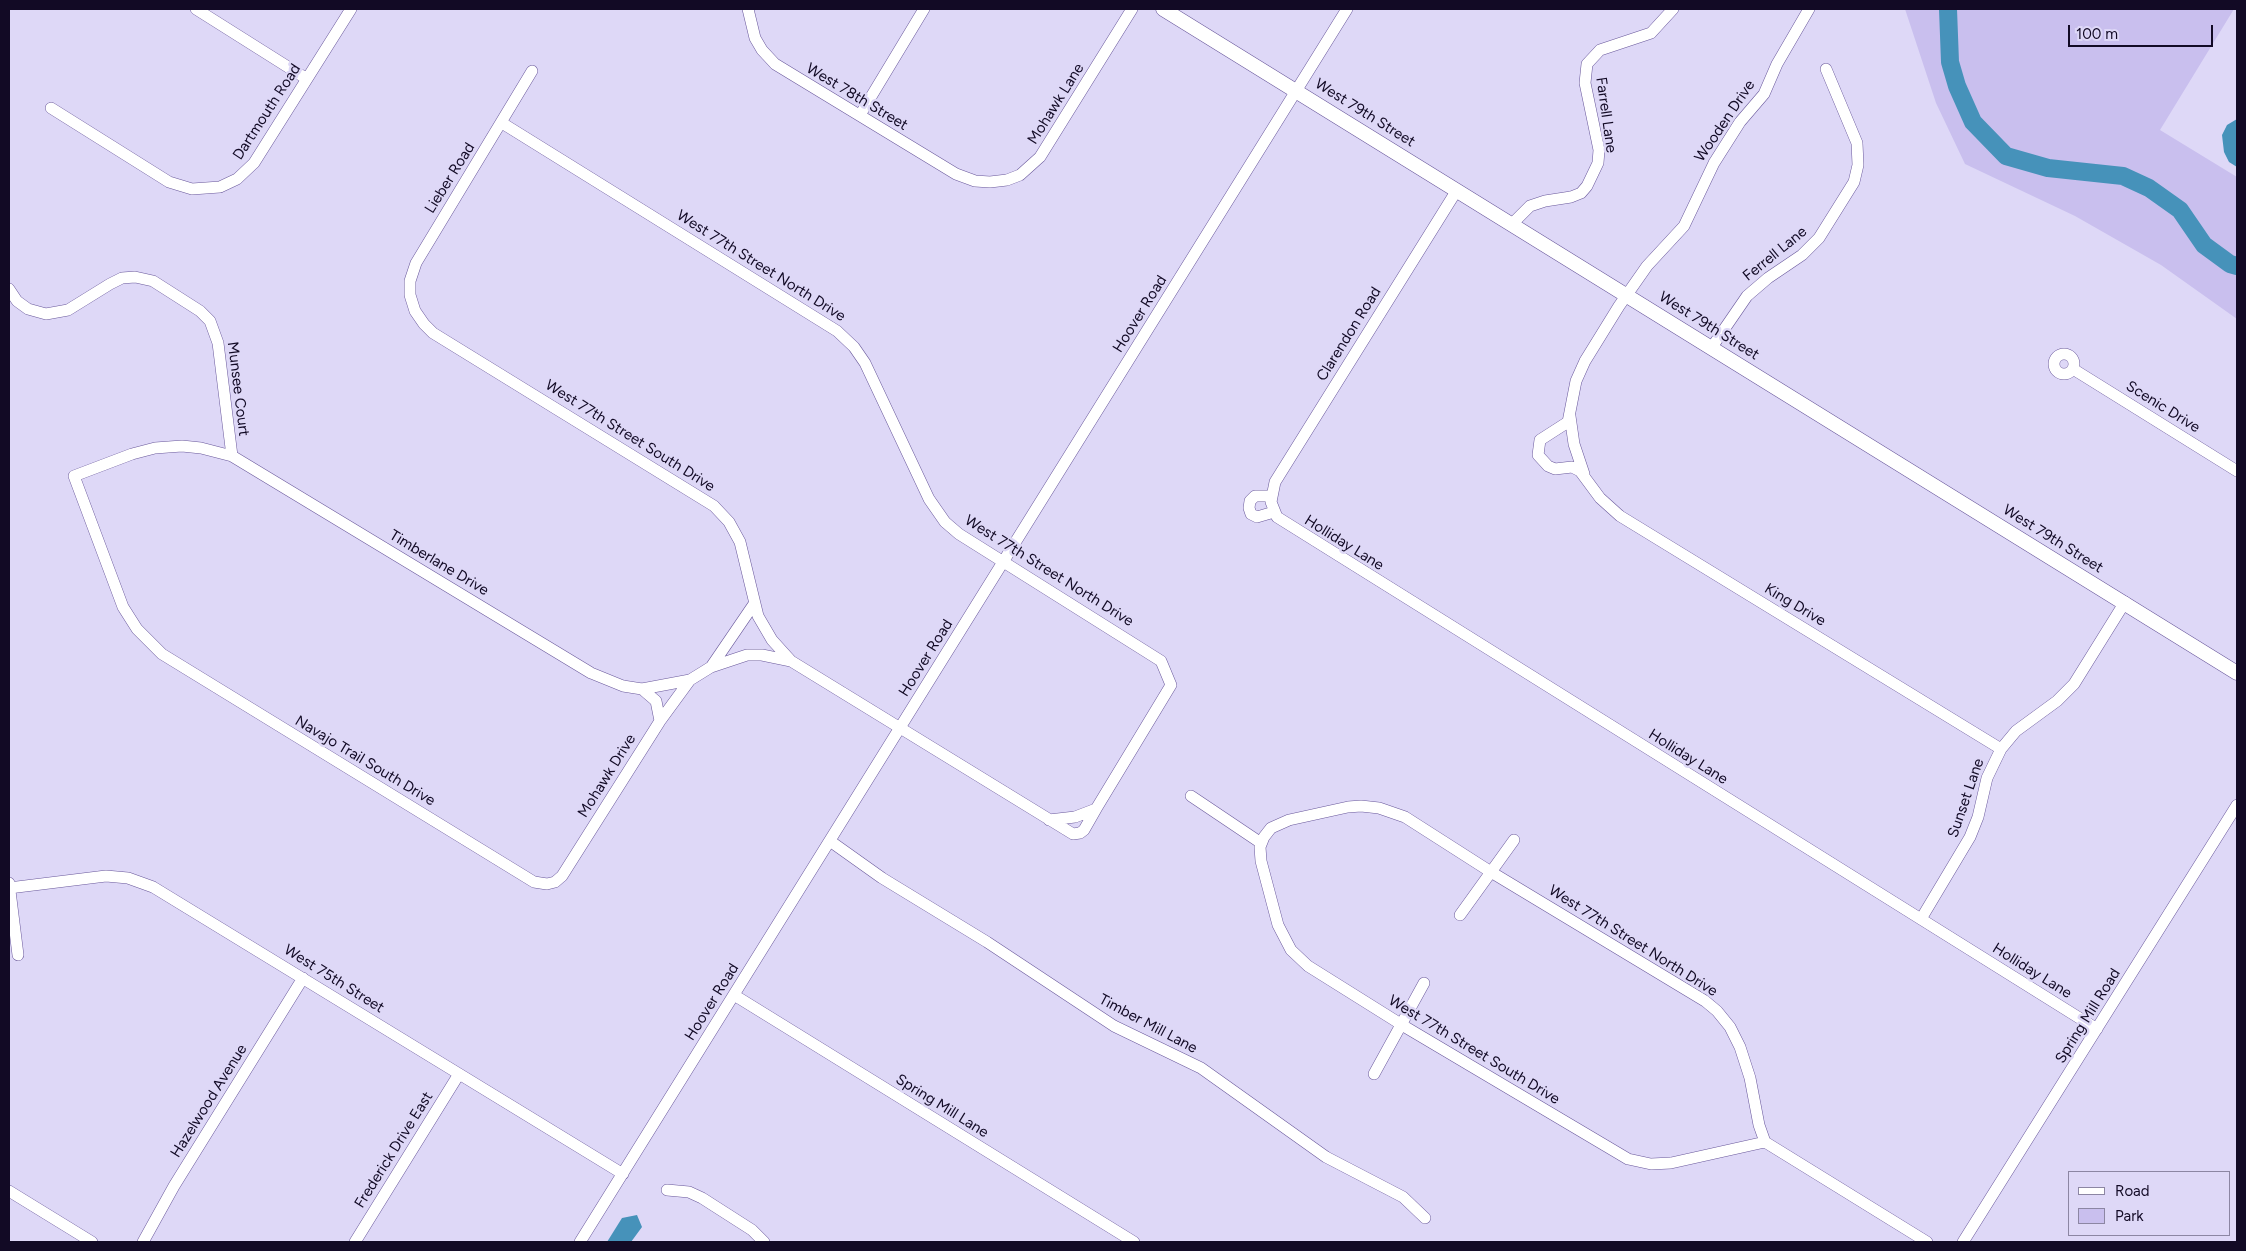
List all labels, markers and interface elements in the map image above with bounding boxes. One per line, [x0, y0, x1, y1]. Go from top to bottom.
scale bar [2071, 15, 2216, 47]
text: 100 m [2076, 25, 2118, 43]
street label: West 78th Street [803, 60, 911, 134]
street label: Mohawk Lane [1024, 60, 1088, 148]
street label: Dartmouth Road [229, 61, 305, 163]
street label: West 79th Street [1312, 75, 1418, 151]
street label: Farrell Lane [1592, 76, 1620, 154]
street label: Wooden Drive [1691, 77, 1759, 165]
street label: Lieber Road [421, 139, 479, 217]
street label: West 77th Street North Drive [673, 207, 849, 325]
street label: Ferrell Lane [1739, 223, 1811, 285]
street label: Hoover Road [1109, 272, 1171, 356]
street label: Clarendon Road [1313, 284, 1385, 384]
street label: West 79th Street [1656, 288, 1762, 364]
street label: Munsee Court [223, 341, 253, 437]
street label: West 77th Street South Drive [542, 376, 718, 496]
street label: Scenic Drive [2123, 377, 2203, 437]
street label: West 79th Street [2000, 501, 2106, 577]
street label: West 77th Street North Drive [961, 512, 1137, 630]
street label: Holliday Lane [1301, 512, 1387, 574]
street label: Timberlane Drive [386, 526, 492, 600]
street label: King Drive [1761, 580, 1829, 630]
street label: Hoover Road [895, 616, 957, 700]
street label: Navajo Trail South Drive [292, 712, 438, 810]
street label: Holliday Lane [1645, 726, 1731, 788]
street label: Mohawk Drive [574, 731, 640, 821]
street label: Sunset Lane [1944, 756, 1988, 840]
street label: West 77th Street North Drive [1545, 882, 1721, 1000]
street label: Holliday Lane [1989, 940, 2075, 1002]
street label: West 75th Street [281, 941, 387, 1017]
street label: Hoover Road [681, 960, 743, 1044]
street label: Spring Mill Road [2052, 965, 2124, 1067]
street label: Timber Mill Lane [1096, 991, 1200, 1057]
street label: West 77th Street South Drive [1385, 992, 1563, 1108]
street label: Hazelwood Avenue [167, 1041, 251, 1161]
street label: Spring Mill Lane [892, 1070, 992, 1142]
street label: Frederick Drive East [351, 1089, 437, 1211]
legend [2068, 1171, 2231, 1236]
text: Road [2115, 1182, 2150, 1200]
text: Park [2115, 1207, 2144, 1225]

